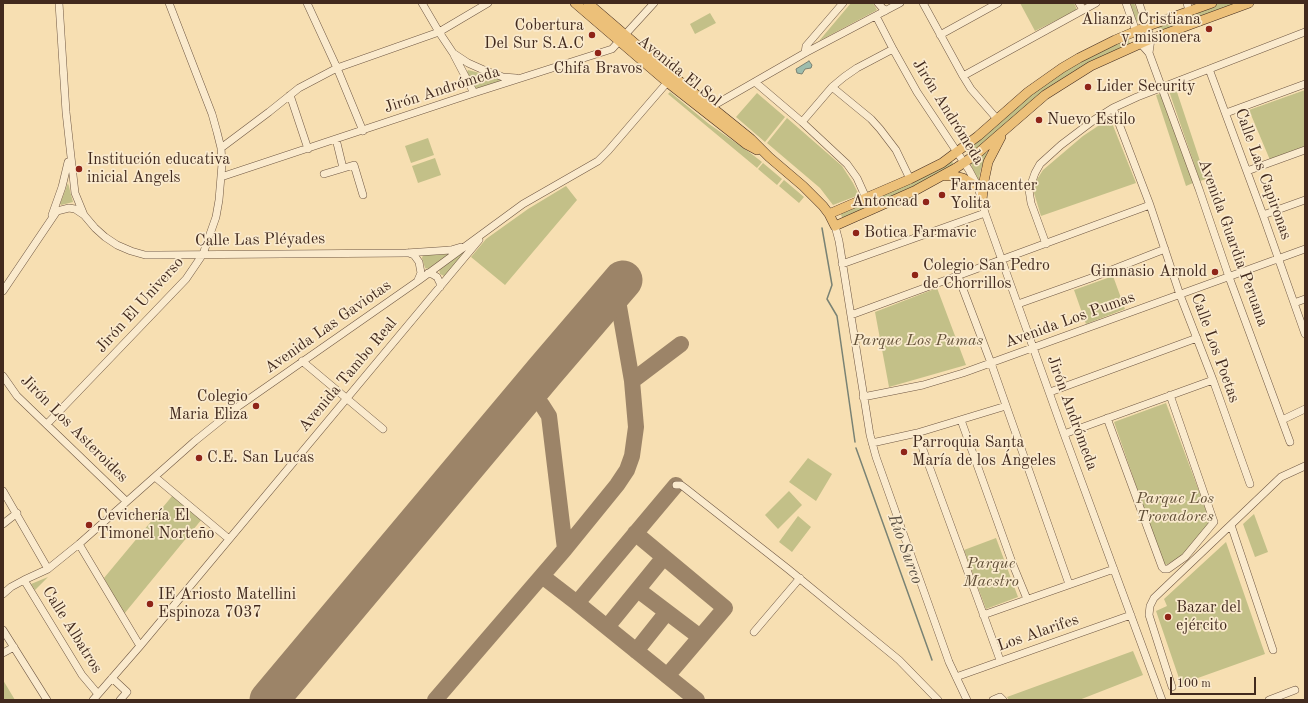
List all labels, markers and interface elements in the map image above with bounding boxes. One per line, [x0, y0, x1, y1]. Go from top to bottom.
place label: Alianza Cristiana y misionera [1081, 10, 1201, 48]
place label: Cobertura Del Sur S.A.C [484, 16, 584, 54]
marker: Alianza Cristiana y misionera [1204, 24, 1214, 34]
marker: Cobertura Del Sur S.A.C [587, 30, 597, 40]
street label: Avenida El Sol [633, 31, 725, 111]
marker: Chifa Bravos [593, 48, 603, 58]
street label: Jirón Andrómeda [908, 56, 988, 168]
place label: Chifa Bravos [554, 59, 642, 79]
street label: Jirón Andrómeda [382, 62, 502, 118]
place label: Lider Security [1096, 77, 1196, 97]
marker: Lider Security [1083, 82, 1093, 92]
street label: Calle Las Capironas [1230, 106, 1296, 242]
place label: Nuevo Estilo [1047, 110, 1136, 130]
marker: Nuevo Estilo [1034, 115, 1044, 125]
place label: Institución educativa inicial Angels [87, 150, 230, 188]
street label: Avenida Guardia Peruana [1194, 157, 1272, 329]
marker: Institución educativa inicial Angels [74, 164, 84, 174]
place label: Farmacenter Yolita [950, 176, 1037, 214]
marker: Farmacenter Yolita [937, 190, 947, 200]
place label: Antoncad [852, 192, 918, 212]
marker: Antoncad [921, 197, 931, 207]
place label: Botica Farmavic [864, 223, 976, 243]
marker: Botica Farmavic [851, 228, 861, 238]
street label: Calle Las Pléyades [195, 229, 325, 251]
street label: Jirón El Universo [92, 253, 188, 357]
place label: Colegio San Pedro de Chorrillos [923, 256, 1050, 294]
place label: Gimnasio Arnold [1090, 262, 1207, 282]
marker: Gimnasio Arnold [1210, 267, 1220, 277]
marker: Colegio San Pedro de Chorrillos [910, 270, 920, 280]
street label: Avenida Las Gaviotas [261, 276, 395, 378]
street label: Avenida Los Pumas [1002, 288, 1138, 352]
street label: Calle Los Poetas [1186, 291, 1244, 405]
street label: Avenida Tambo Real [295, 314, 401, 436]
park label: Parque Los Pumas [853, 331, 983, 351]
street label: Jirón Andrómeda [1042, 353, 1102, 473]
street label: Jirón Los Asteroides [16, 371, 132, 487]
place label: Colegio Maria Eliza [169, 387, 248, 425]
marker: Colegio Maria Eliza [251, 401, 261, 411]
place label: Parroquia Santa María de los Ángeles [912, 433, 1056, 471]
marker: Parroquia Santa María de los Ángeles [899, 447, 909, 457]
place label: C.E. San Lucas [207, 448, 314, 468]
marker: C.E. San Lucas [194, 453, 204, 463]
park label: Parque Los Trovadores [1136, 489, 1214, 527]
place label: Cevichería El Timonel Norteño [97, 506, 215, 544]
water label: Río Surco [883, 511, 927, 587]
marker: Cevichería El Timonel Norteño [84, 520, 94, 530]
park label: Parque Maestro [963, 554, 1019, 592]
street label: Calle Albatros [38, 583, 106, 677]
place label: IE Ariosto Matellini Espinoza 7037 [158, 585, 296, 623]
place label: Bazar del ejército [1176, 598, 1241, 636]
marker: IE Ariosto Matellini Espinoza 7037 [145, 599, 155, 609]
street label: Los Alarifes [995, 610, 1081, 656]
marker: Bazar del ejército [1163, 612, 1173, 622]
scale bar [1172, 669, 1258, 695]
text: 100 m [1177, 678, 1211, 690]

